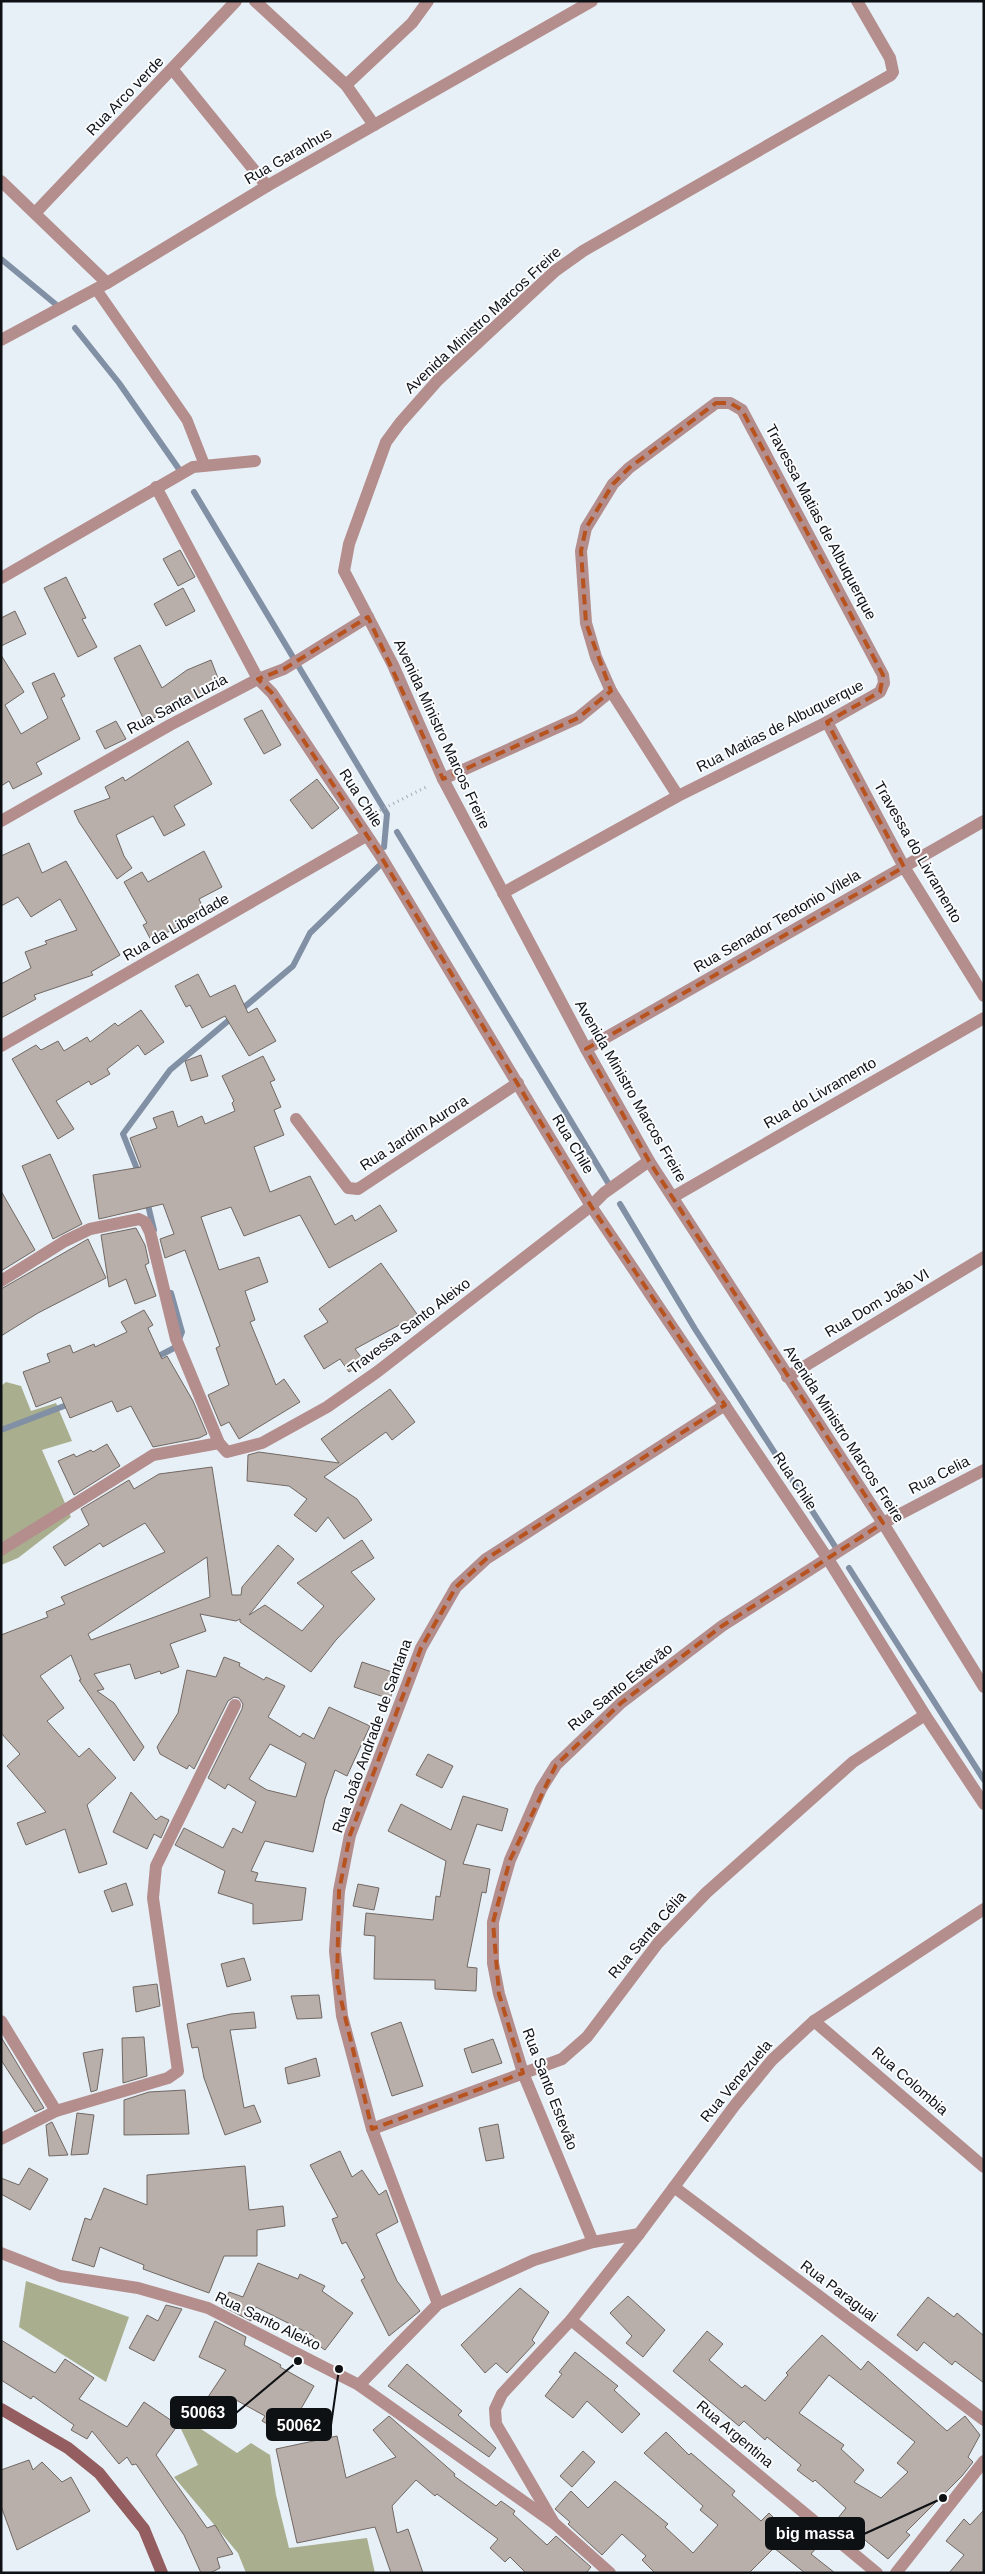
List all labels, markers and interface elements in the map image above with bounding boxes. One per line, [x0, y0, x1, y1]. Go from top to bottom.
street label: Rua Arco verde [83, 53, 167, 139]
street label: Rua Garanhus [241, 124, 334, 187]
street label: Avenida Ministro Marcos Freire [401, 243, 564, 397]
street label: Travessa Matias de Albuquerque [763, 421, 880, 622]
street label: Avenida Ministro Marcos Freire [391, 636, 494, 831]
street label: Rua Santa Luzia [124, 670, 230, 737]
street label: Rua Matias de Albuquerque [693, 676, 866, 775]
street label: Rua Chile [336, 765, 386, 830]
street label: Travessa do Livramento [871, 778, 966, 925]
street label: Rua Senador Teotonio Vilela [690, 865, 864, 975]
street label: Rua da Liberdade [120, 889, 232, 964]
street label: Avenida Ministro Marcos Freire [572, 997, 691, 1185]
street label: Rua do Livramento [761, 1054, 879, 1132]
street label: Rua Jardim Aurora [357, 1091, 471, 1174]
street label: Rua Chile [549, 1111, 598, 1176]
street label: Rua Dom João VI [822, 1265, 932, 1340]
street label: Travessa Santo Aleixo [344, 1274, 473, 1377]
street label: Avenida Ministro Marcos Freire [781, 1342, 908, 1525]
street label: Rua Chile [770, 1449, 821, 1513]
street label: Rua Celia [906, 1452, 973, 1497]
street label: Rua João Andrade de Santana [328, 1636, 415, 1835]
street label: Rua Santo Estevão [564, 1639, 675, 1734]
street label: Rua Santa Célia [604, 1887, 689, 1981]
street label: Rua Santo Estevão [519, 2025, 582, 2152]
street label: Rua Venezuela [696, 2036, 775, 2125]
street label: Rua Colombia [869, 2043, 952, 2119]
street label: Rua Paraguai [798, 2256, 881, 2325]
street label: Rua Santo Aleixo [213, 2288, 324, 2353]
callout: 50063 [171, 2397, 236, 2428]
street label: Rua Argentina [693, 2397, 778, 2471]
text: 50063 [181, 2404, 225, 2421]
callout: 50062 [267, 2409, 331, 2440]
text: 50062 [277, 2417, 321, 2434]
callout: big massa [766, 2518, 864, 2549]
text: big massa [776, 2525, 854, 2542]

